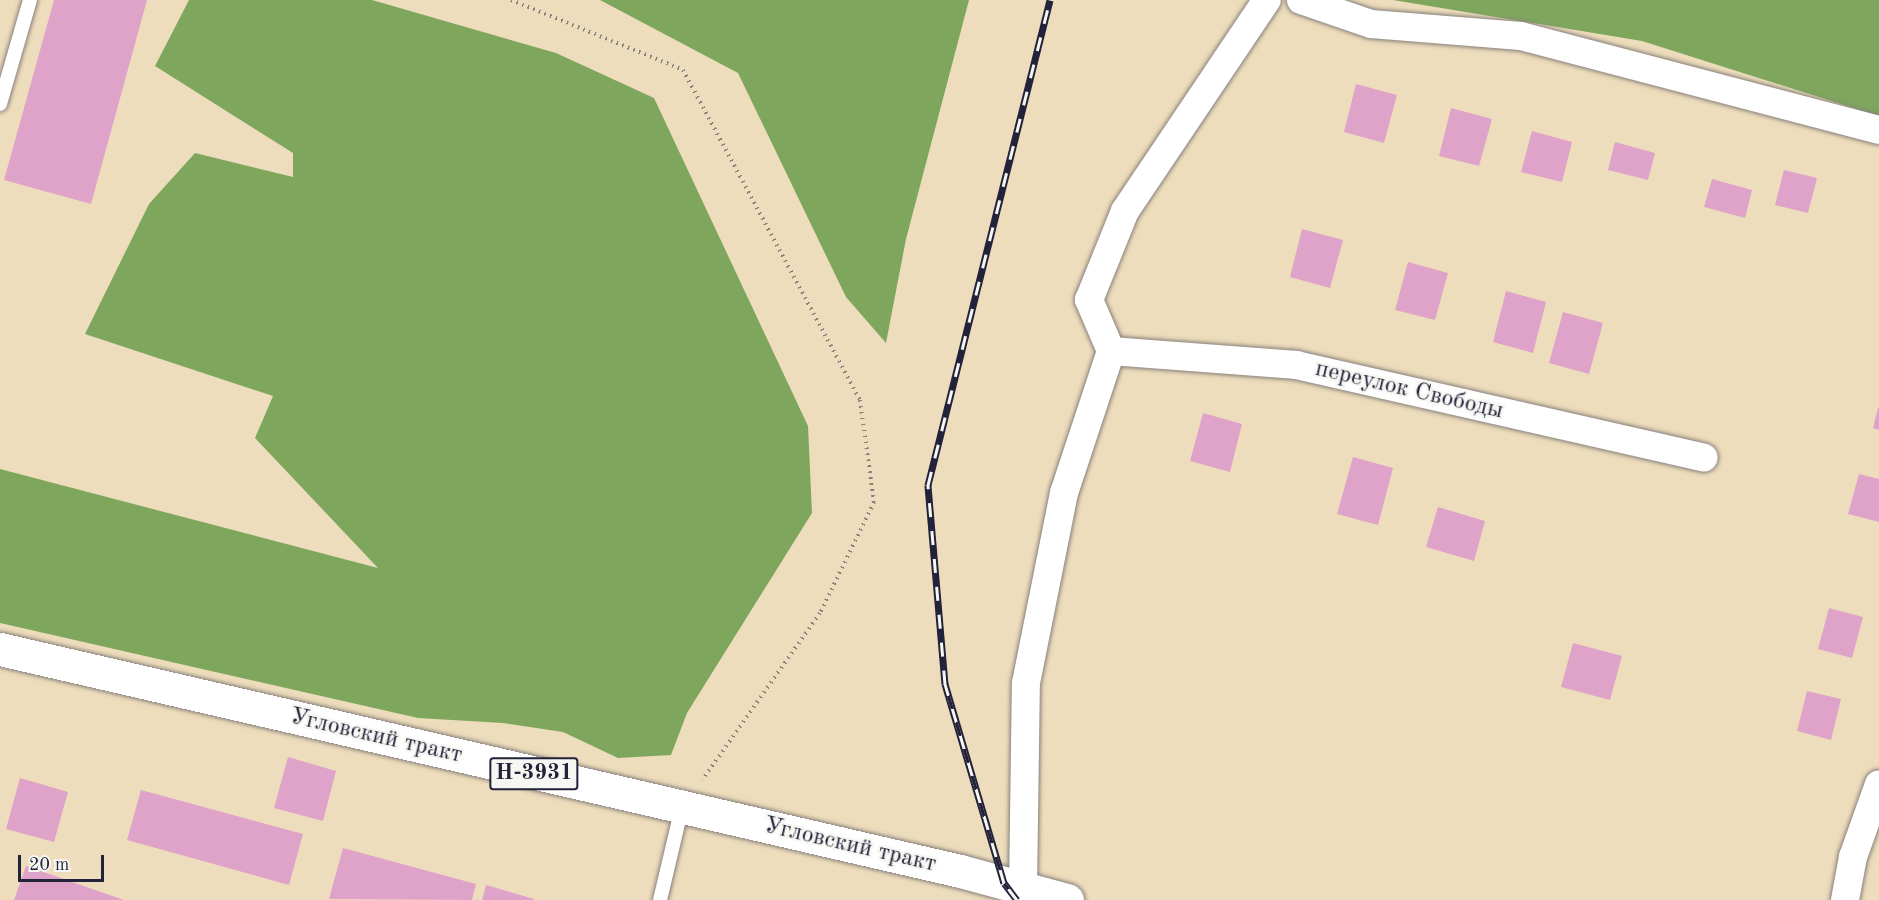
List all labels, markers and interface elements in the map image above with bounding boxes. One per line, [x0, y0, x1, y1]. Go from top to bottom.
street label: переулок Свободы [1312, 355, 1506, 427]
street label: Угловский тракт [287, 703, 465, 771]
road number: Н-3931 [489, 755, 579, 793]
street label: Угловский тракт [761, 812, 939, 880]
scale bar [21, 843, 106, 881]
text: 20 m [29, 856, 69, 874]

